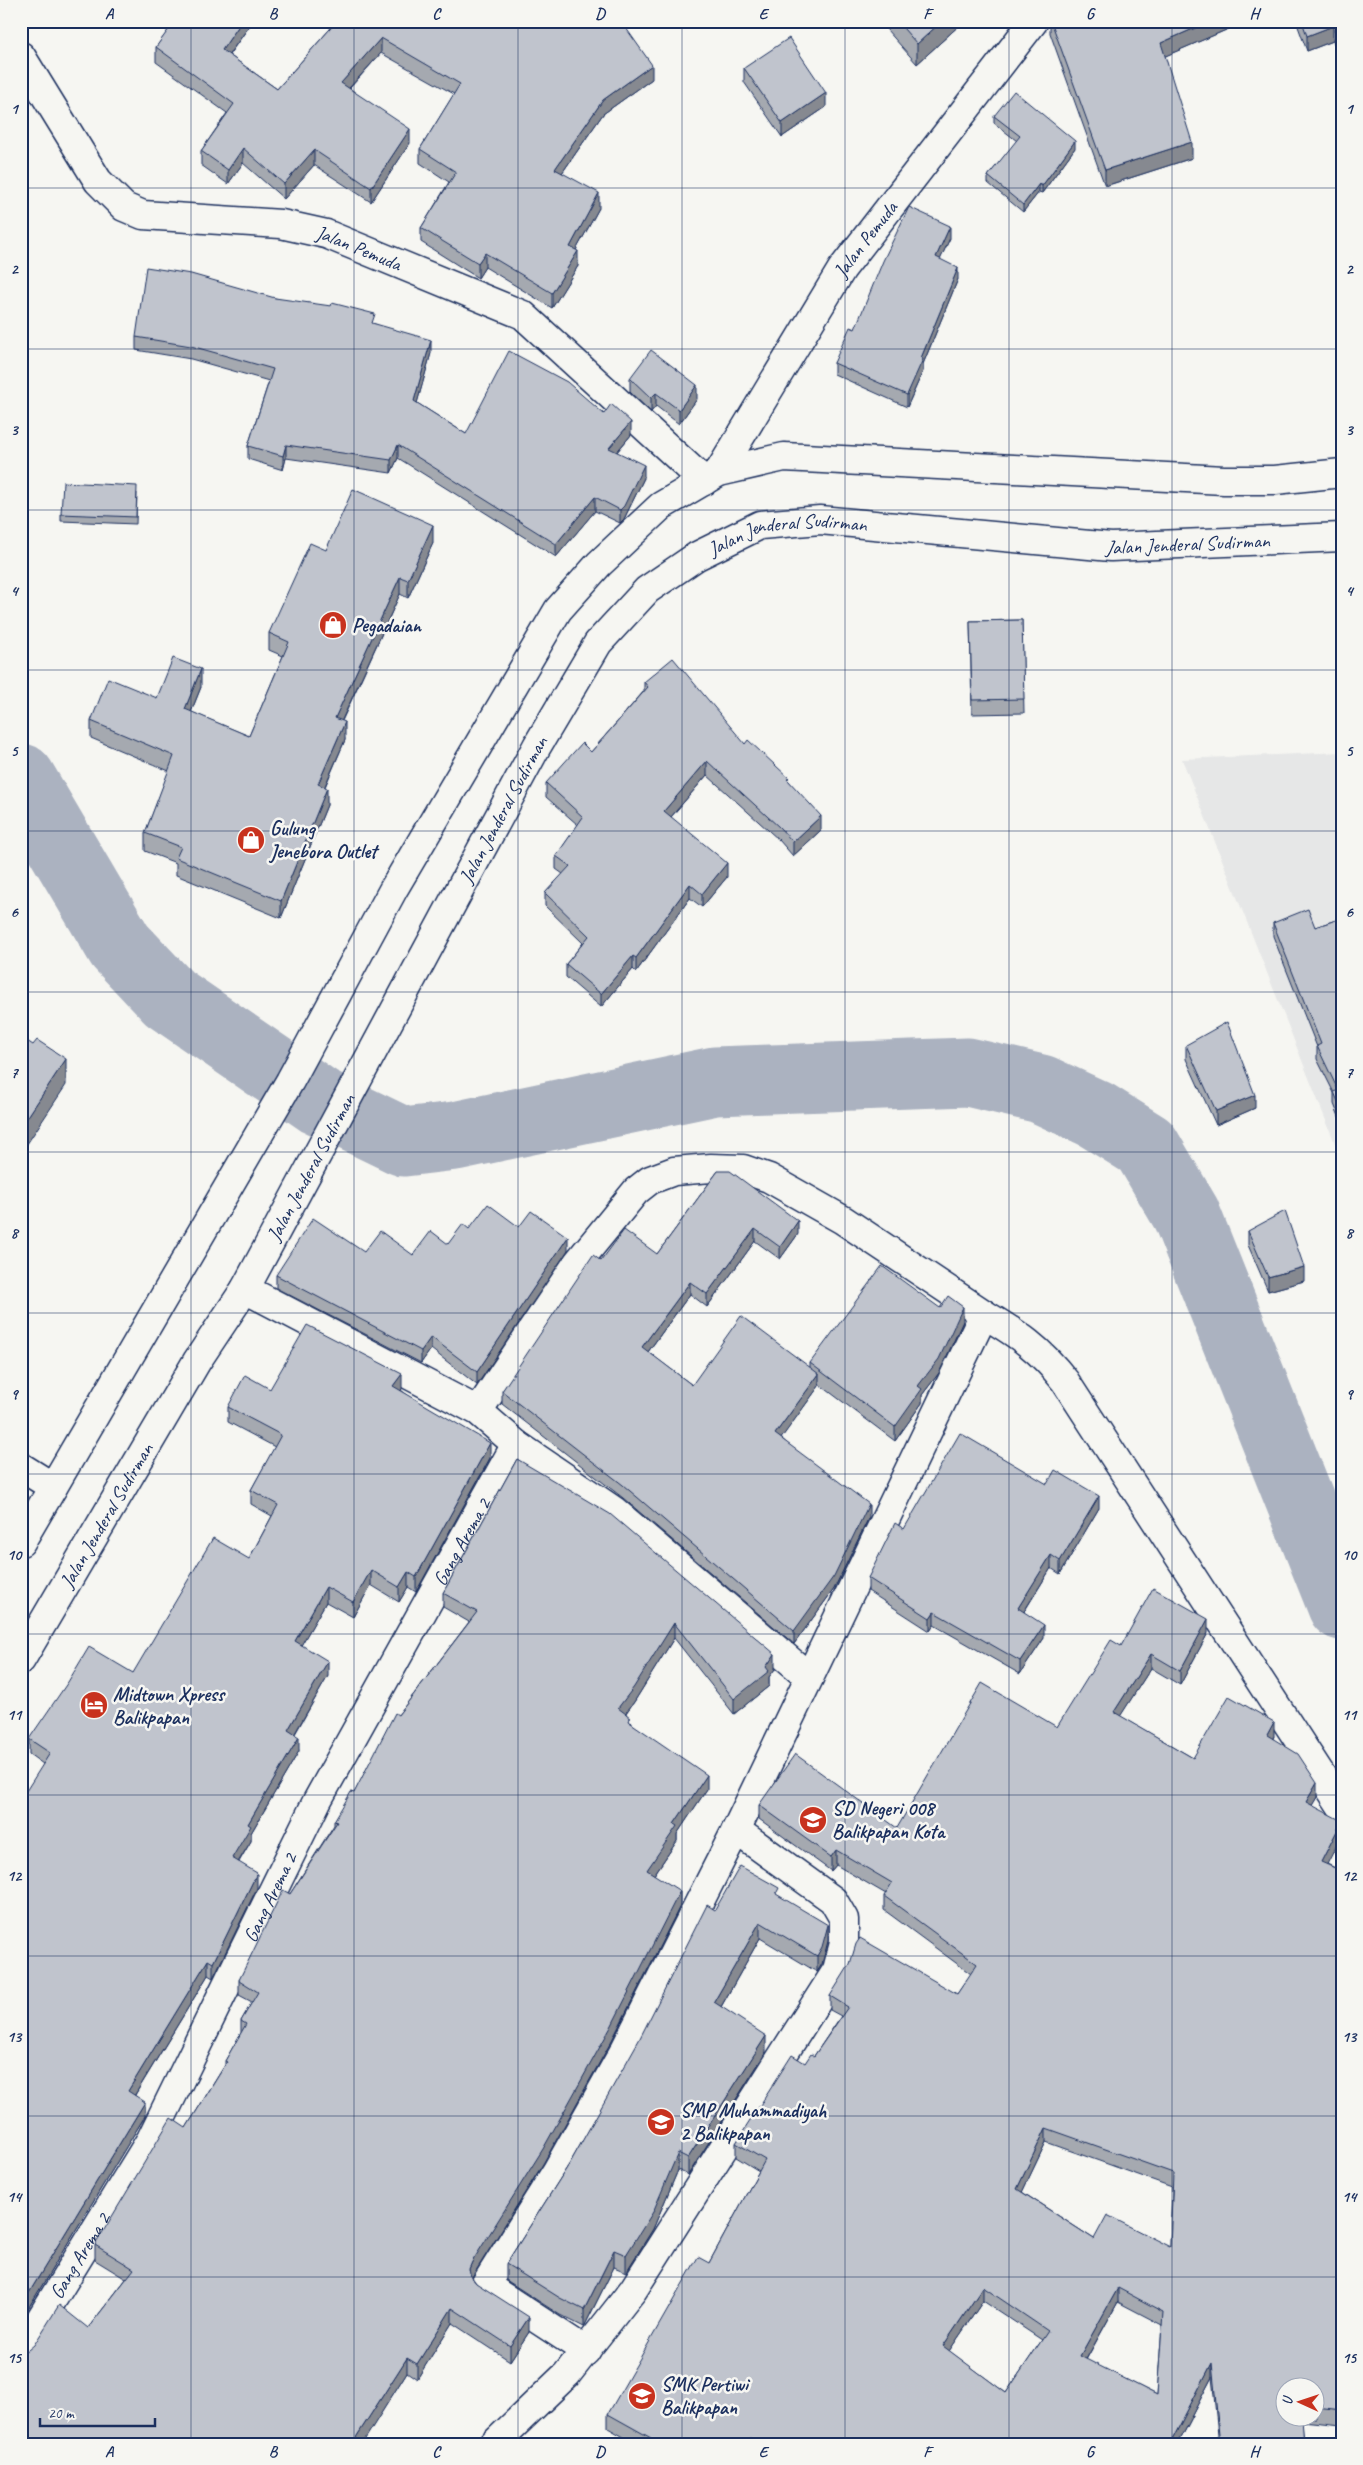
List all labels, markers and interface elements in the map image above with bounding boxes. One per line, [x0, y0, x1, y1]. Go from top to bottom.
text: A [105, 4, 115, 24]
text: B [269, 4, 279, 24]
text: C [432, 4, 442, 24]
text: D [595, 4, 606, 24]
text: E [759, 4, 770, 24]
text: F [923, 4, 934, 24]
text: G [1086, 4, 1096, 24]
text: H [1249, 4, 1261, 24]
text: 1 [10, 99, 19, 119]
text: 1 [1345, 99, 1354, 119]
street label: Jalan Pemuda [827, 194, 904, 283]
street label: Jalan Pemuda [313, 220, 407, 277]
text: 2 [10, 259, 19, 279]
text: 2 [1345, 259, 1354, 279]
text: 3 [10, 420, 19, 440]
text: 3 [1345, 420, 1354, 440]
street label: Jalan Jenderal Sudirman [703, 507, 869, 562]
street label: Jalan Jenderal Sudirman [1104, 528, 1271, 560]
text: 4 [10, 581, 19, 601]
text: 4 [1345, 581, 1354, 601]
shop icon: Pegadaian [318, 610, 348, 640]
place label: Pegadaian [352, 613, 423, 638]
street label: Jalan Jenderal Sudirman [453, 730, 553, 888]
text: 5 [11, 741, 20, 761]
text: 5 [1346, 741, 1355, 761]
place label: Gulung Jenebora Outlet [268, 816, 380, 864]
shop icon: Gulung Jenebora Outlet [236, 825, 266, 855]
text: 6 [10, 902, 19, 922]
text: 6 [1345, 902, 1354, 922]
text: 7 [10, 1063, 19, 1083]
text: 7 [1345, 1063, 1354, 1083]
street label: Jalan Jenderal Sudirman [260, 1088, 361, 1246]
text: 8 [10, 1223, 19, 1243]
text: 8 [1345, 1223, 1354, 1243]
text: 9 [10, 1384, 19, 1404]
text: 9 [1345, 1384, 1354, 1404]
street label: Jalan Jenderal Sudirman [53, 1438, 159, 1593]
street label: Gang Arema 2 [427, 1492, 497, 1590]
text: 10 [7, 1545, 23, 1565]
text: 10 [1342, 1545, 1358, 1565]
place label: Midtown Xpress Balikpapan [113, 1682, 226, 1730]
hotel icon: Midtown Xpress Balikpapan [79, 1690, 109, 1720]
text: 11 [7, 1705, 23, 1725]
text: 11 [1342, 1705, 1358, 1725]
place label: SD Negeri 008 Balikpapan Kota [832, 1796, 946, 1844]
school or university icon: SD Negeri 008 Balikpapan Kota [798, 1805, 828, 1835]
street label: Gang Arema 2 [237, 1847, 303, 1946]
text: 12 [7, 1866, 23, 1886]
text: 12 [1342, 1866, 1358, 1886]
text: 13 [7, 2027, 23, 2047]
text: 13 [1342, 2027, 1358, 2047]
place label: SMP Muhammadiyah 2 Balikpapan [680, 2098, 827, 2146]
school or university icon: SMP Muhammadiyah 2 Balikpapan [646, 2107, 676, 2137]
text: 14 [7, 2187, 23, 2207]
text: 14 [1342, 2187, 1358, 2207]
street label: Gang Arema 2 [44, 2206, 116, 2303]
text: 15 [7, 2348, 23, 2368]
text: 15 [1342, 2348, 1358, 2368]
place label: SMK Pertiwi Balikpapan [661, 2372, 751, 2420]
north arrow [1276, 2378, 1326, 2428]
school or university icon: SMK Pertiwi Balikpapan [627, 2381, 657, 2411]
text: U [1279, 2394, 1296, 2405]
scale bar [40, 2395, 155, 2427]
text: 20 m [48, 2404, 75, 2423]
text: A [105, 2442, 115, 2462]
text: B [269, 2442, 279, 2462]
text: C [432, 2442, 442, 2462]
text: D [595, 2442, 606, 2462]
text: E [759, 2442, 770, 2462]
text: F [923, 2442, 934, 2462]
text: G [1086, 2442, 1096, 2462]
text: H [1249, 2442, 1261, 2462]

